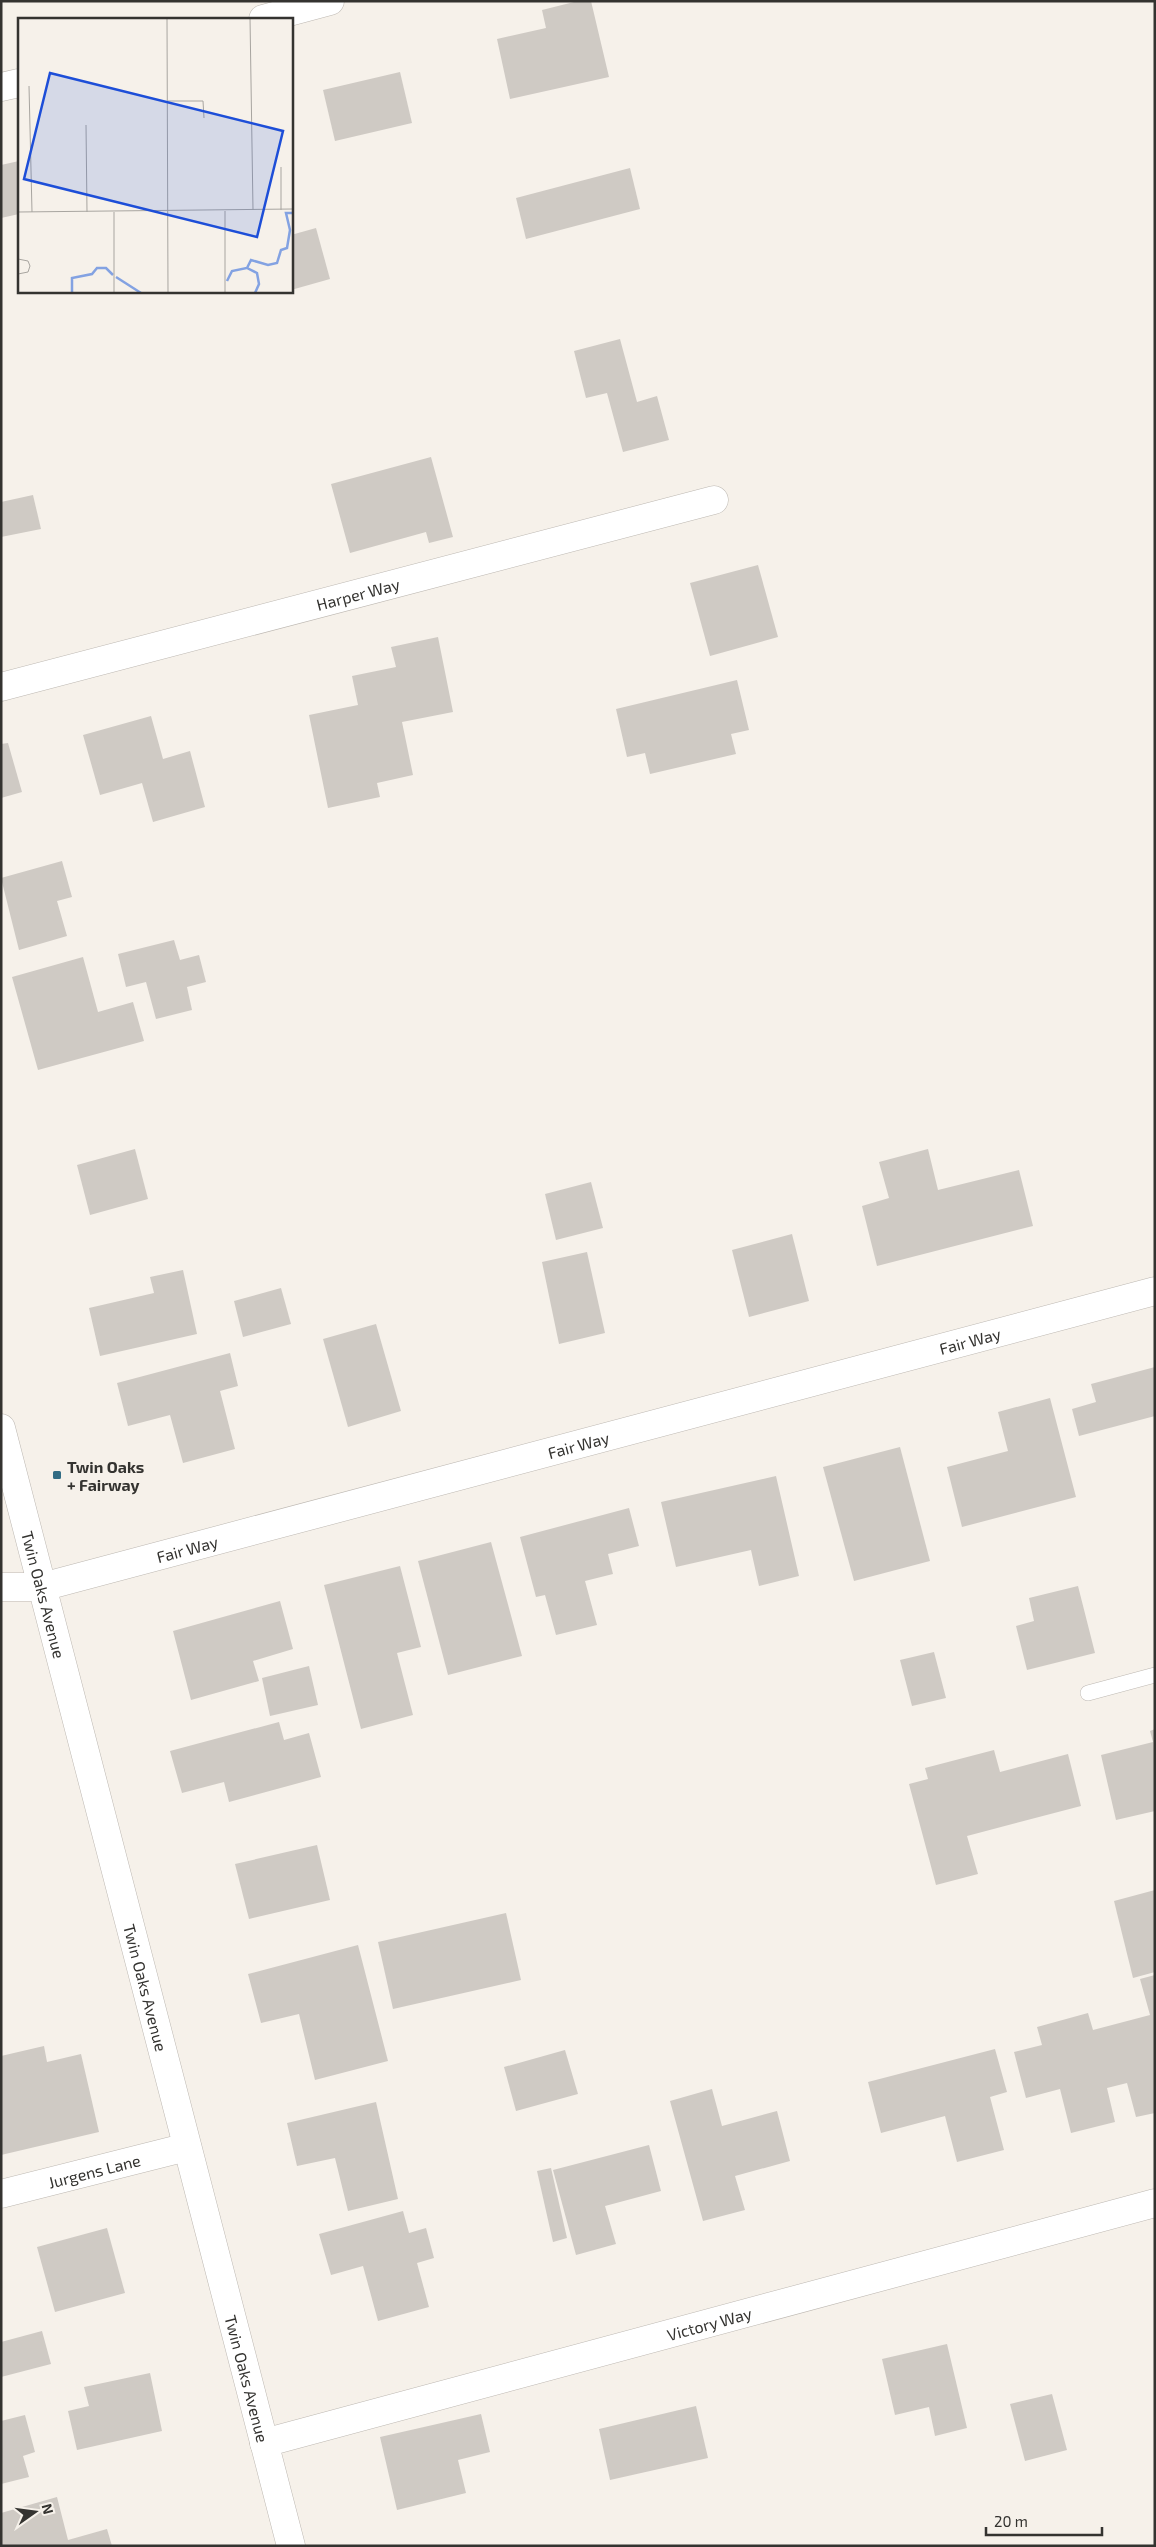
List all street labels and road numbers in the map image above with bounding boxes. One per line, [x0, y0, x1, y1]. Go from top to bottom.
street label: Harper Way [314, 573, 402, 613]
street label: Fair Way [937, 1323, 1003, 1358]
street label: Fair Way [546, 1427, 612, 1462]
street label: Twin Oaks Avenue [19, 1529, 70, 1660]
street label: Fair Way [154, 1531, 220, 1566]
street label: Twin Oaks Avenue [121, 1922, 172, 2053]
street label: Jurgens Lane [46, 2150, 142, 2191]
street label: Victory Way [665, 2302, 754, 2344]
street label: Twin Oaks Avenue [222, 2313, 273, 2444]

